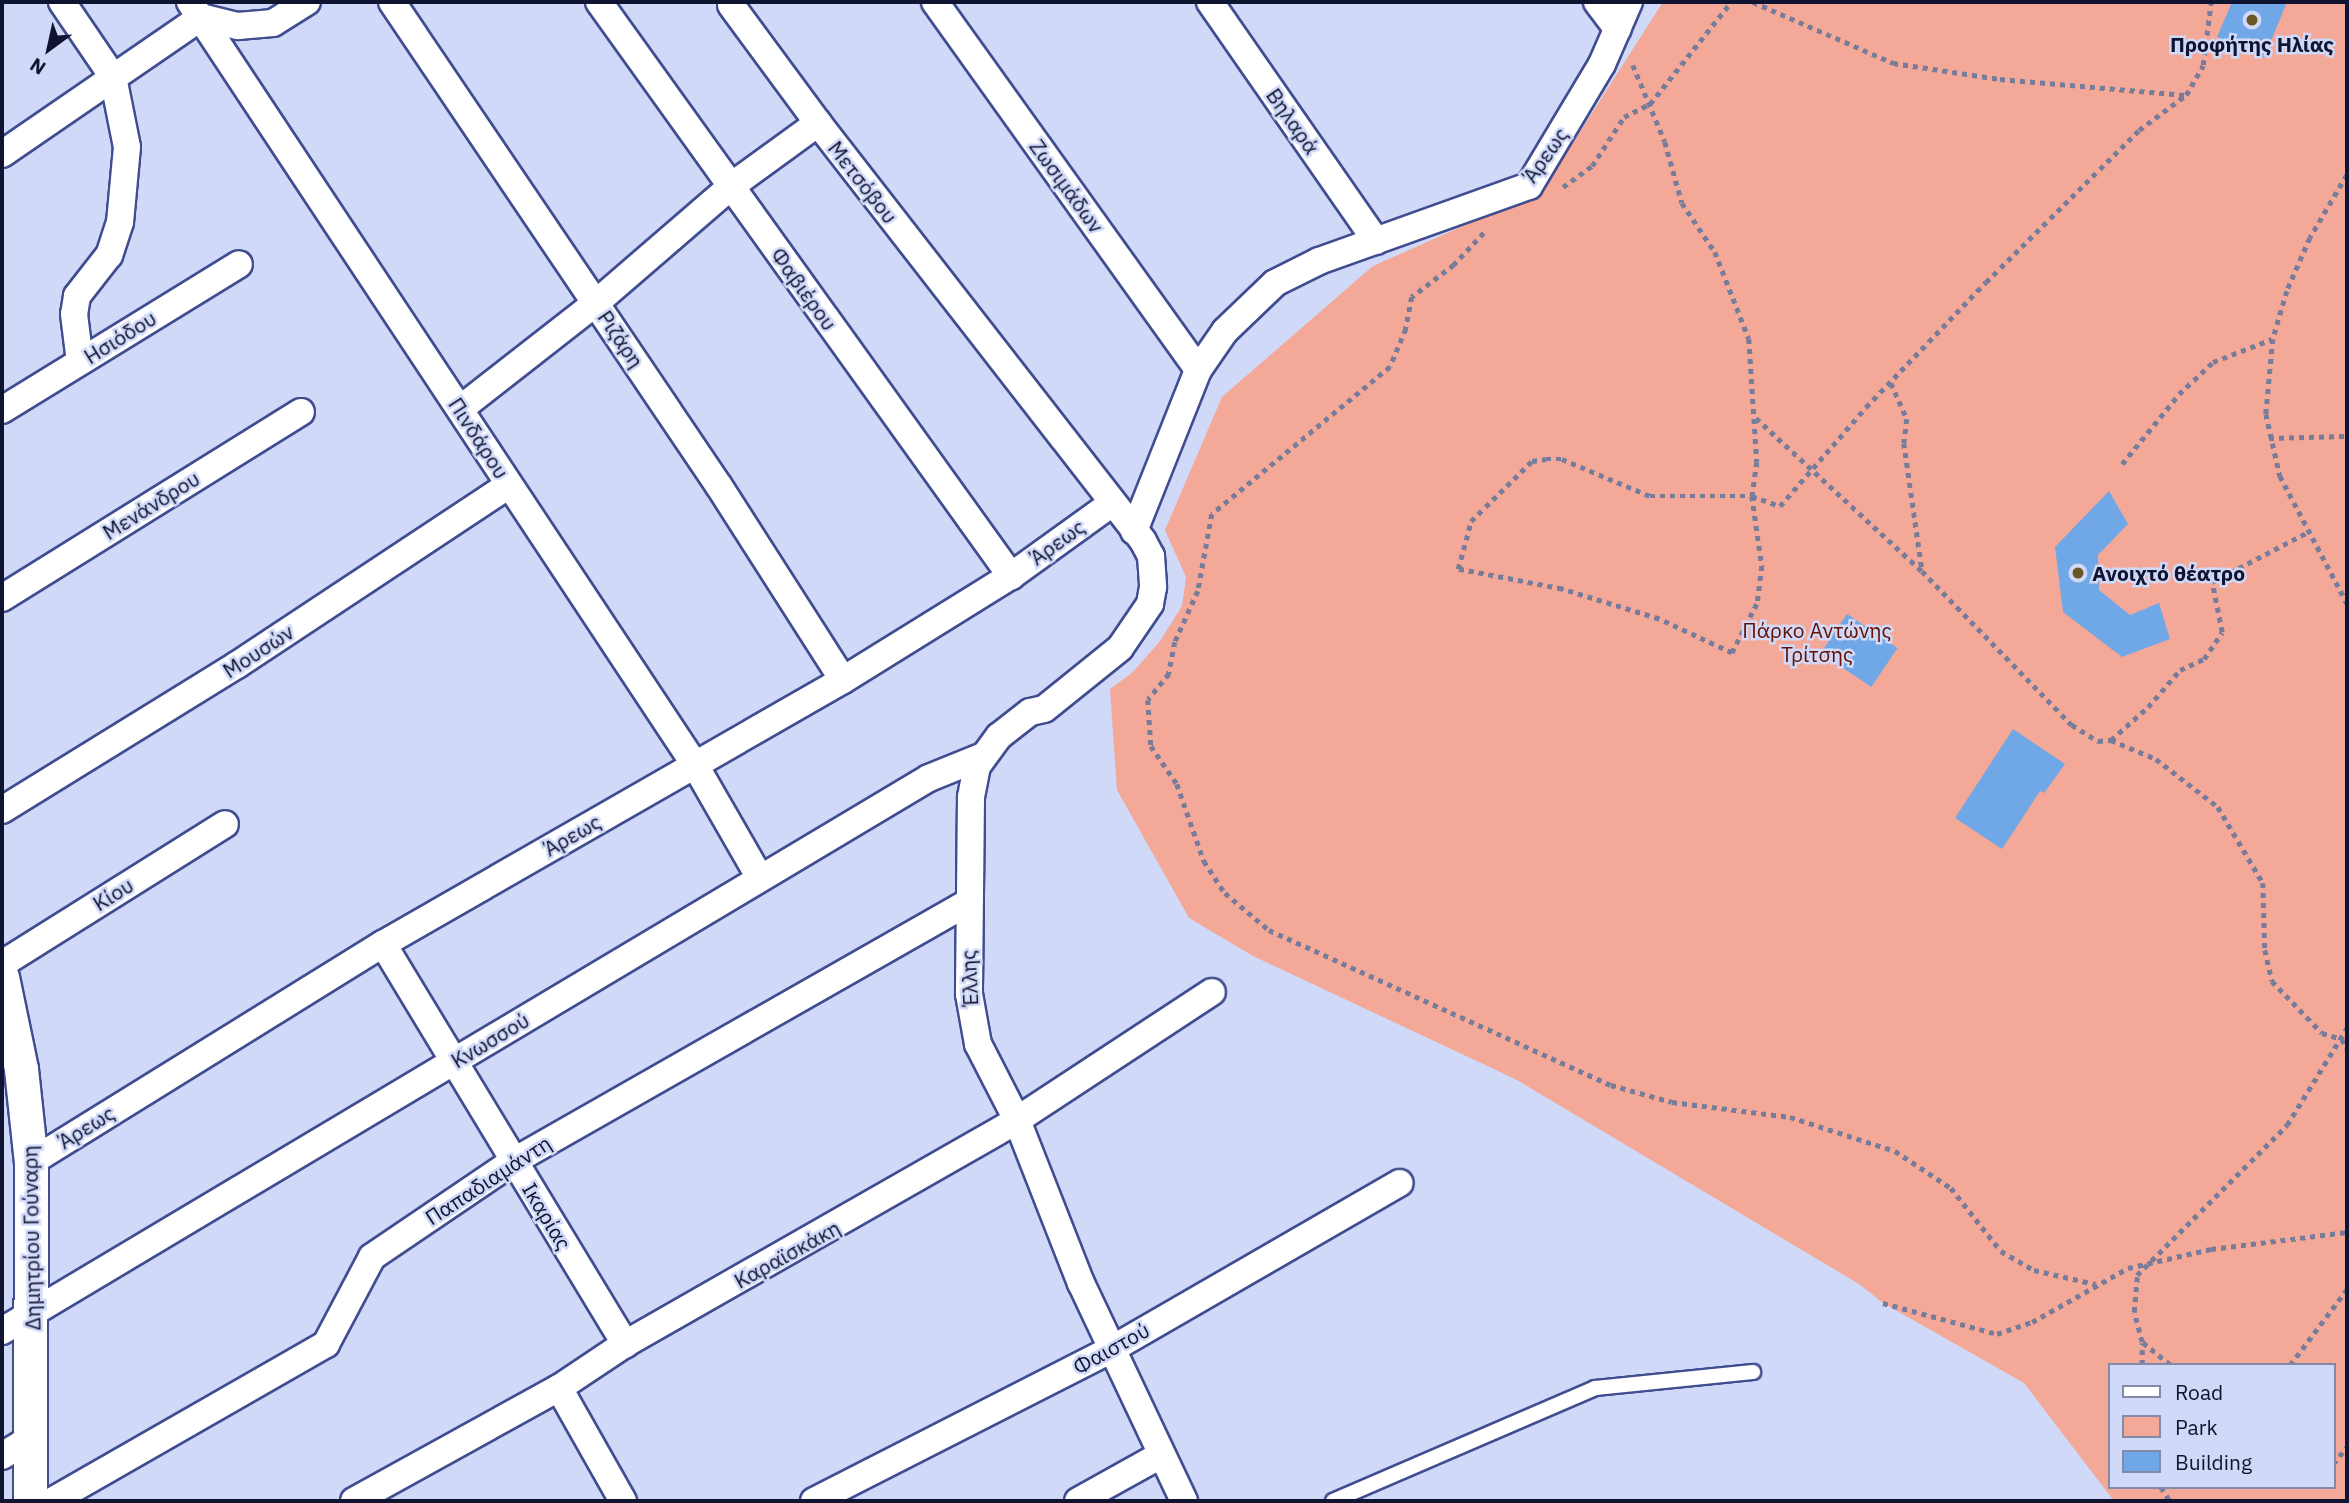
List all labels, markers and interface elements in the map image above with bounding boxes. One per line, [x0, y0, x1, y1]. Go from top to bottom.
marker: Προφήτης Ηλίας [2244, 12, 2260, 28]
north arrow [14, 14, 84, 84]
place label: Προφήτης Ηλίας [2170, 31, 2334, 57]
text: N [25, 53, 50, 80]
street label: Βηλαρά [1261, 83, 1325, 159]
street label: Άρεως [1517, 123, 1573, 187]
street label: Ζωσιμάδων [1025, 134, 1109, 238]
street label: Μετσόβου [823, 136, 903, 228]
street label: Φαβιέρου [766, 243, 842, 335]
street label: Ησιόδου [79, 305, 161, 369]
street label: Ριζάρη [593, 306, 649, 372]
street label: Πινδάρου [443, 393, 515, 483]
street label: Μενάνδρου [98, 465, 204, 545]
street label: Άρεως [1025, 514, 1089, 570]
place label: Ανοιχτό θέατρο [2092, 560, 2245, 586]
marker: Ανοιχτό θέατρο [2070, 565, 2086, 581]
park label: Πάρκο Αντώνης Τρίτσης [1742, 617, 1892, 667]
street label: Μουσών [218, 619, 298, 683]
street label: Άρεως [539, 809, 605, 861]
street label: Κίου [88, 872, 138, 916]
street label: Έλλης [955, 949, 983, 1007]
street label: Κνωσσού [446, 1007, 534, 1073]
street label: Άρεως [53, 1100, 119, 1154]
street label: Παπαδιαμάντη [420, 1130, 556, 1230]
street label: Δημητρίου Γούναρη [17, 1145, 45, 1331]
street label: Ικαρίας [517, 1178, 577, 1254]
street label: Καραϊσκάκη [730, 1215, 844, 1293]
street label: Φαιστού [1068, 1317, 1154, 1379]
legend [2108, 1363, 2335, 1489]
text: Road [2175, 1378, 2223, 1406]
text: Park [2175, 1413, 2218, 1441]
text: Building [2175, 1448, 2252, 1476]

